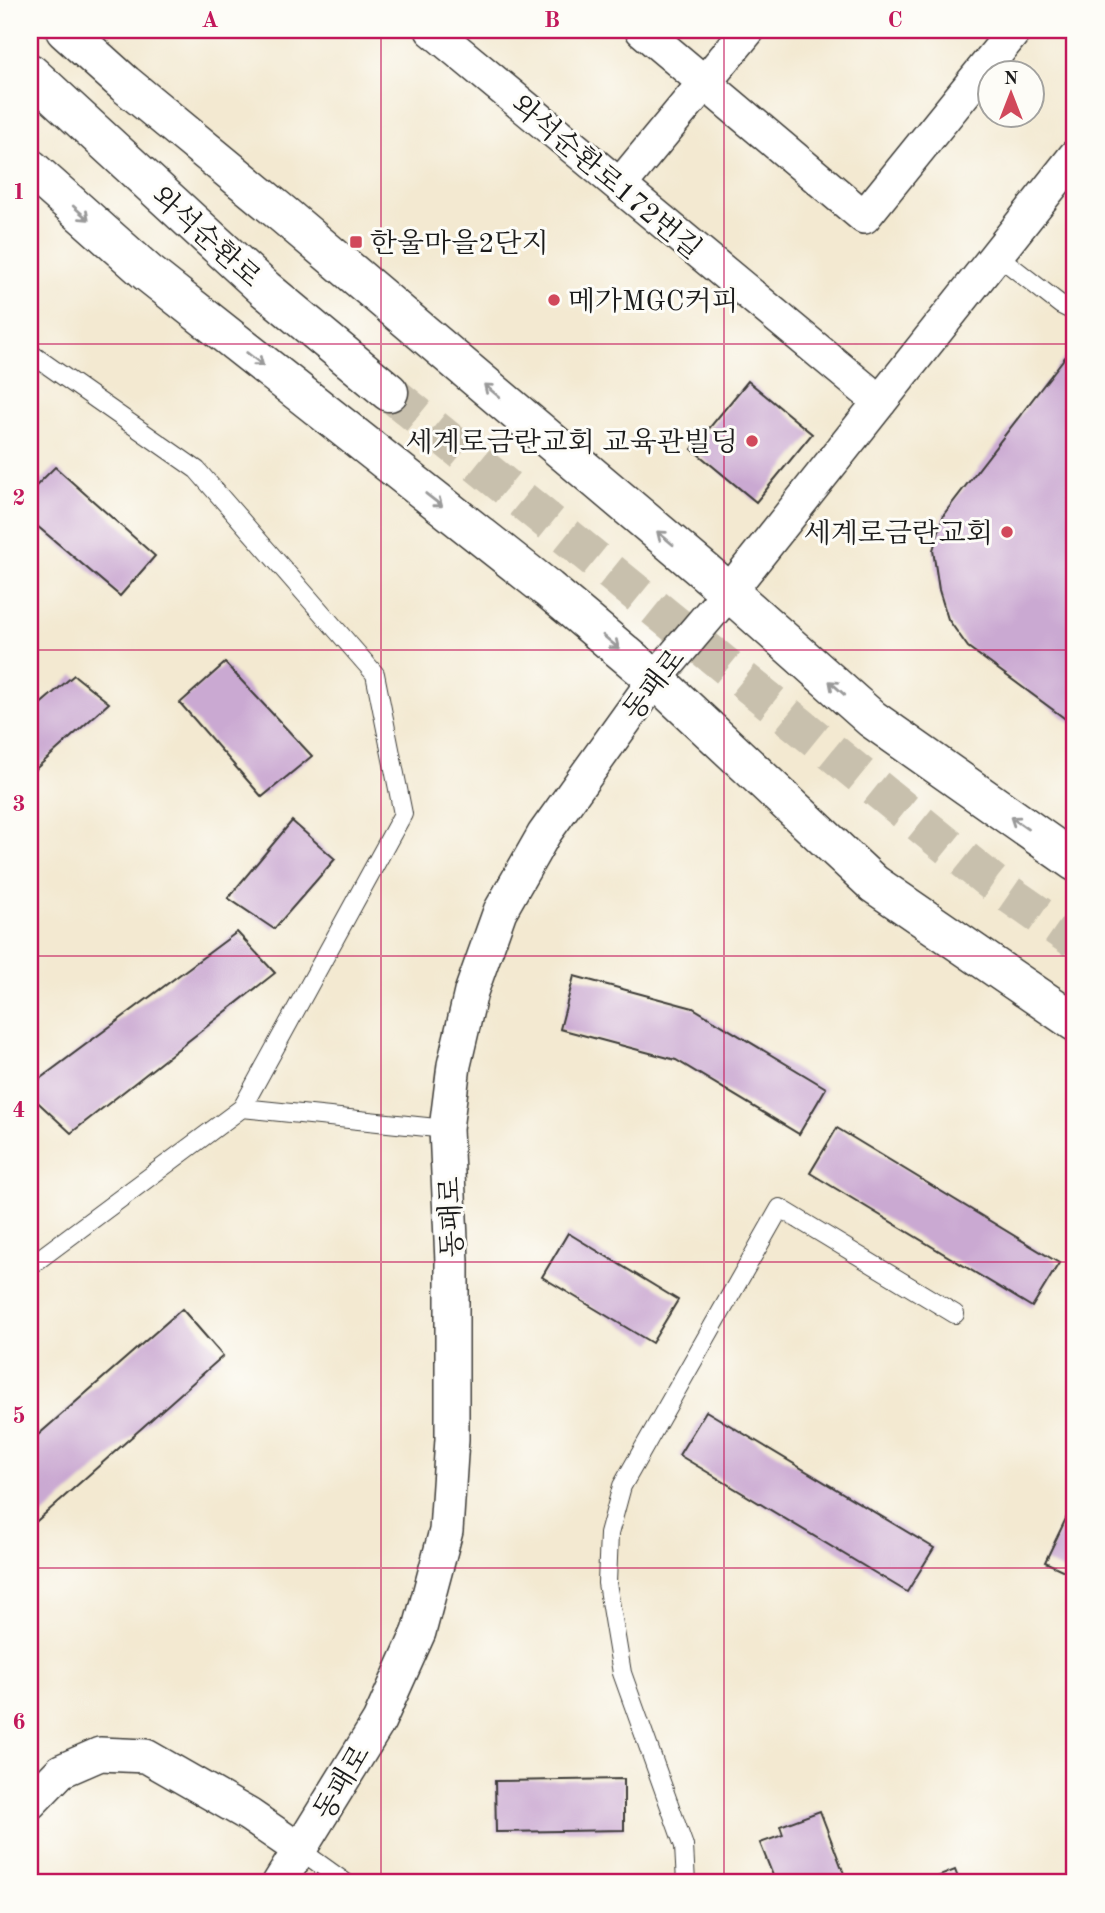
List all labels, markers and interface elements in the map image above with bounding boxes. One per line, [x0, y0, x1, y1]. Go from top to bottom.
text: A [201, 9, 219, 32]
text: B [544, 9, 560, 32]
text: C [887, 9, 903, 32]
north arrow [976, 60, 1046, 130]
text: N [1004, 70, 1019, 89]
street label: 와석순환로172번길 [505, 90, 707, 266]
text: 1 [12, 181, 26, 204]
street label: 와석순환로 [145, 181, 266, 294]
one-way arrow [71, 205, 89, 221]
place label: 한울마을2단지 [370, 229, 549, 259]
marker: 한울마을2단지 [348, 234, 364, 250]
place label: 메가MGC커피 [568, 287, 739, 317]
marker: 메가MGC커피 [546, 292, 562, 308]
one-way arrow [246, 351, 264, 366]
one-way arrow [483, 383, 501, 399]
place label: 세계로금란교회 교육관빌딩 [406, 428, 738, 458]
marker: 세계로금란교회 교육관빌딩 [744, 433, 760, 449]
text: 2 [12, 487, 26, 510]
one-way arrow [424, 492, 443, 507]
place label: 세계로금란교회 [804, 519, 993, 549]
marker: 세계로금란교회 [999, 524, 1015, 540]
one-way arrow [657, 530, 675, 546]
one-way arrow [602, 635, 620, 650]
street label: 동패로 [618, 644, 691, 726]
one-way arrow [828, 680, 846, 696]
text: 3 [12, 793, 26, 816]
one-way arrow [1010, 816, 1029, 830]
text: 4 [12, 1099, 26, 1122]
street label: 동패로 [436, 1176, 468, 1258]
text: 5 [12, 1405, 26, 1428]
text: 6 [12, 1711, 26, 1734]
street label: 동패로 [309, 1741, 376, 1826]

